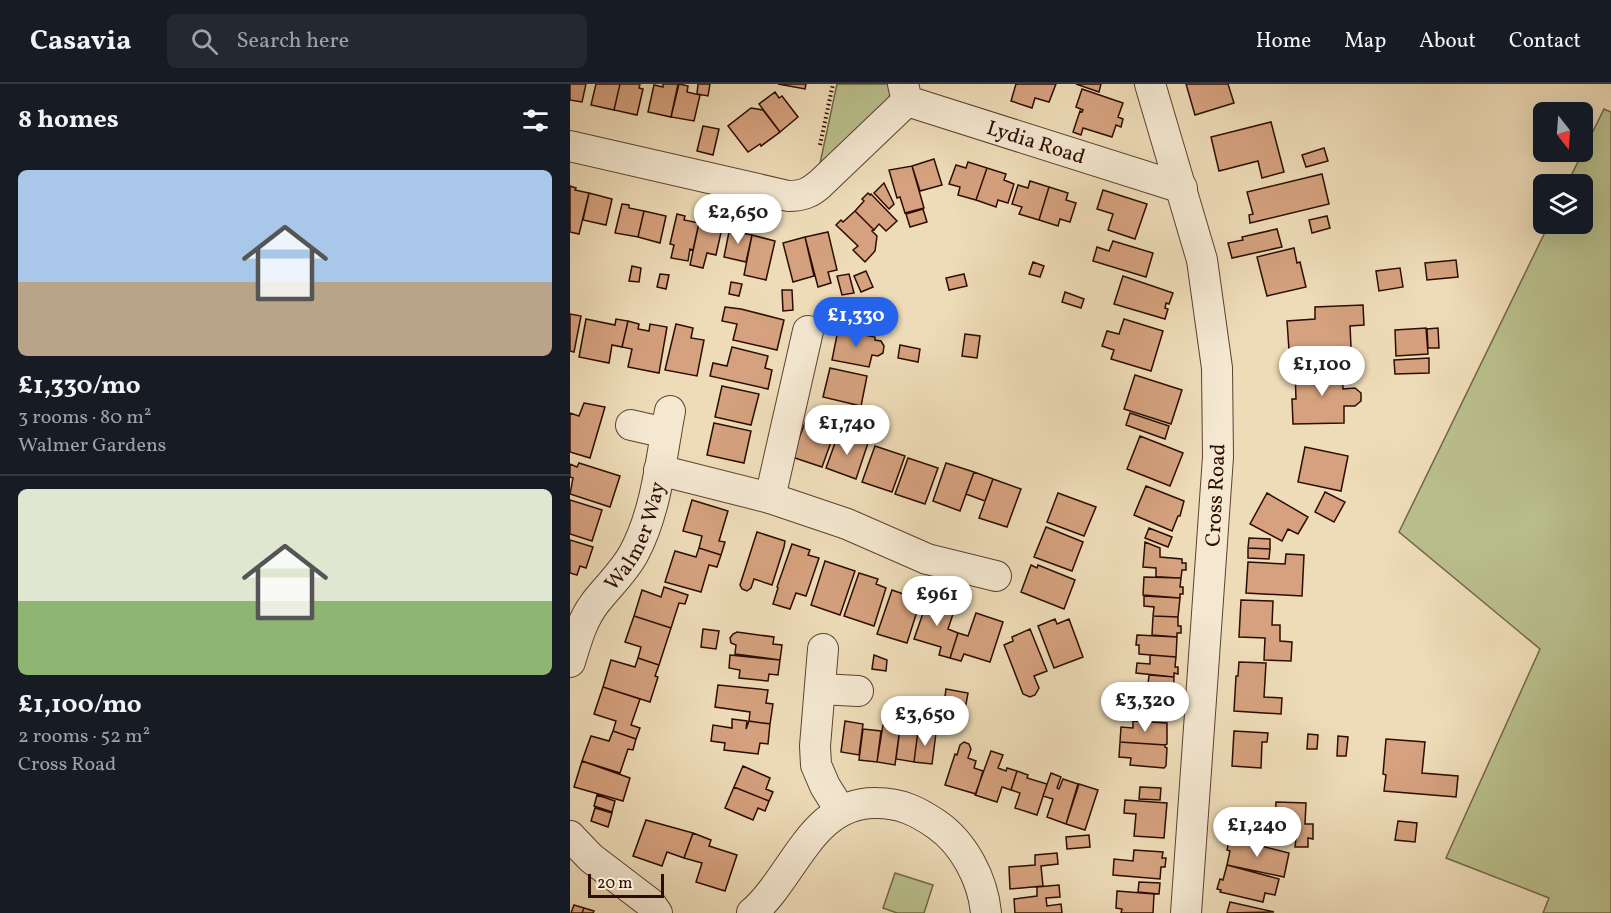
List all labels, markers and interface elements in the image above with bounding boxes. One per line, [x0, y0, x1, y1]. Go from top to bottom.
search box [167, 14, 587, 68]
text: Casavia [30, 22, 131, 61]
icon: search [188, 25, 221, 58]
text: Search here [236, 26, 349, 57]
text: Home [1256, 27, 1311, 56]
text: Map [1344, 27, 1386, 56]
text: About [1419, 27, 1476, 56]
text: Contact [1509, 27, 1581, 56]
text: 8 homes [18, 102, 119, 138]
north arrow [1533, 102, 1593, 162]
map controls [1533, 102, 1593, 234]
icon: filters [519, 104, 552, 137]
street label: Lydia Road [983, 114, 1089, 172]
button: layers [1533, 174, 1593, 234]
pin: £2,650 [689, 194, 787, 245]
text: £2,650 [708, 199, 768, 227]
icon: home [231, 209, 339, 317]
pin: £1,330 [807, 297, 905, 348]
text: £1,330 [827, 302, 885, 330]
pin: £1,100 [1273, 346, 1371, 397]
text: £1,100 [1293, 351, 1351, 379]
text: £1,330/mo [18, 368, 141, 404]
text: 3 rooms · 80 m² [18, 404, 151, 432]
pin: £1,740 [798, 405, 896, 456]
text: £1,740 [819, 410, 875, 438]
text: Walmer Gardens [18, 432, 166, 460]
street label: Cross Road [1199, 443, 1234, 547]
street label: Walmer Way [598, 479, 673, 598]
icon: home [231, 528, 339, 636]
pin: £961 [901, 576, 973, 627]
text: £961 [916, 581, 958, 609]
pin: £3,320 [1096, 682, 1194, 733]
text: £1,100/mo [18, 687, 142, 723]
text: £3,320 [1115, 687, 1175, 715]
pin: £3,650 [876, 696, 974, 747]
text: £3,650 [895, 701, 955, 729]
text: 2 rooms · 52 m² [18, 723, 150, 751]
text: Cross Road [18, 751, 116, 779]
pin: £1,240 [1208, 807, 1306, 858]
text: £1,240 [1227, 812, 1287, 840]
scale bar [588, 871, 664, 898]
text: 20 m [597, 873, 632, 895]

